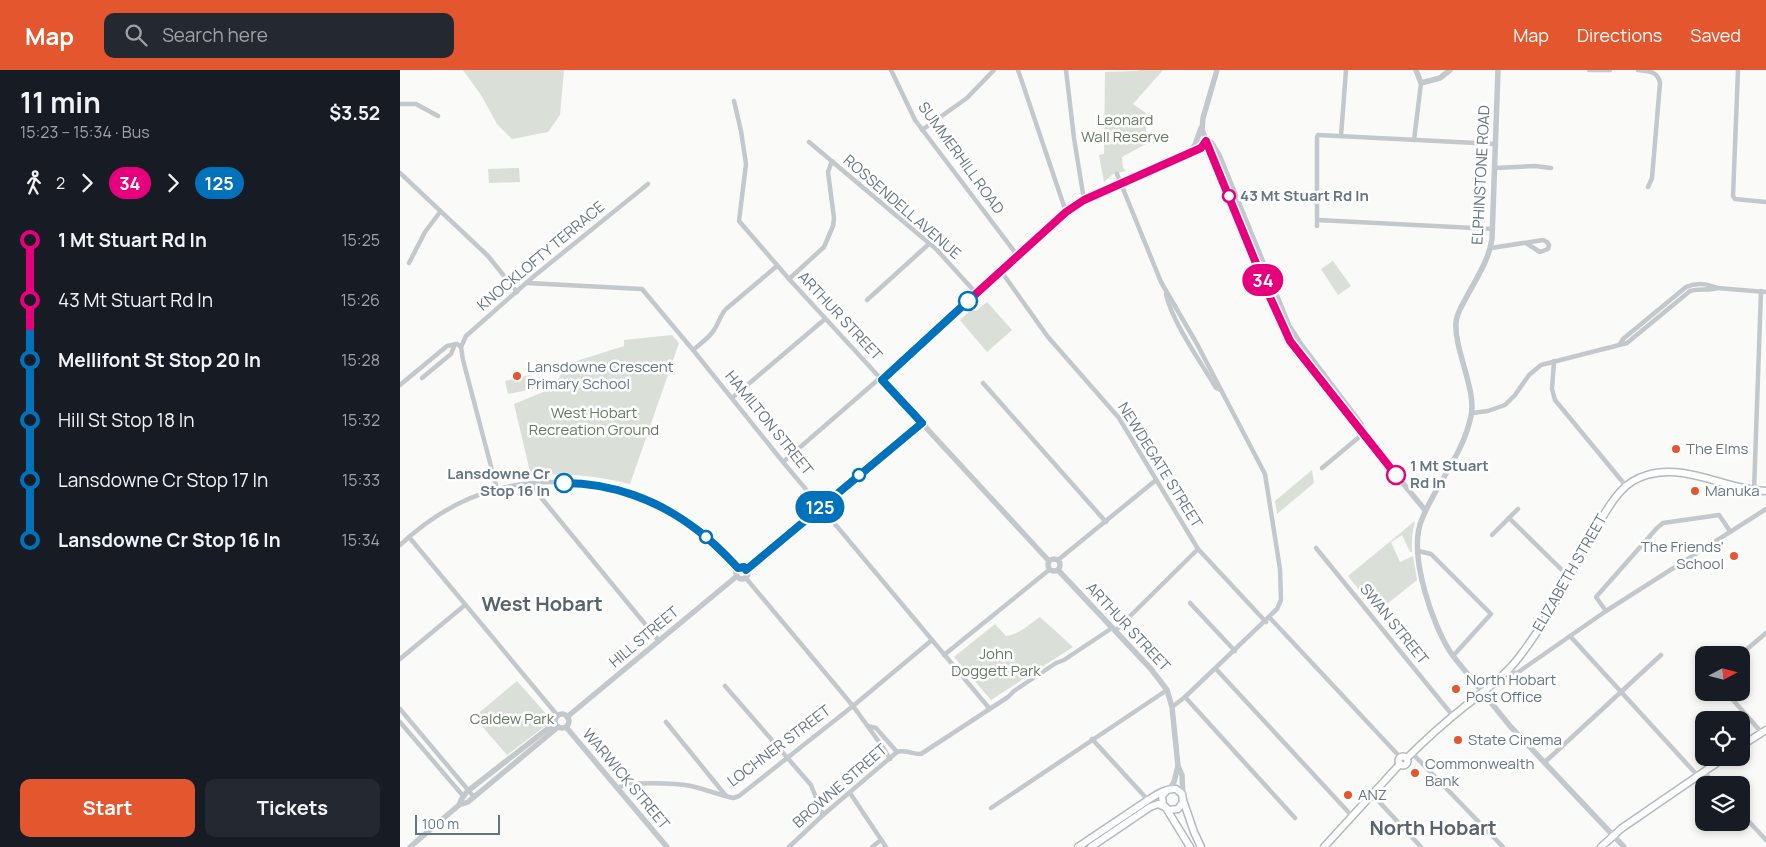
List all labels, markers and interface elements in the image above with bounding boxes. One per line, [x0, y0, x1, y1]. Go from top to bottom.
search box [104, 13, 454, 58]
text: Map [25, 19, 74, 52]
icon: search [122, 21, 150, 49]
text: Search here [162, 22, 268, 48]
text: Map [1513, 23, 1549, 47]
text: Directions [1577, 23, 1662, 47]
text: Saved [1690, 23, 1741, 47]
text: 11 min [20, 83, 101, 121]
street label: SUMMERHILL ROAD [914, 97, 1009, 218]
text: $3.52 [329, 100, 380, 126]
street label: ELPHINSTONE ROAD [1466, 105, 1495, 245]
park label: Leonard Wall Reserve [1081, 109, 1169, 147]
text: 15:23 – 15:34 · Bus [20, 121, 150, 143]
street label: ROSSENDELL AVENUE [839, 150, 966, 264]
icon: walk [20, 169, 48, 197]
icon: forward [73, 169, 101, 197]
icon: forward [159, 169, 187, 197]
text: 34 [119, 171, 141, 195]
text: 125 [205, 171, 234, 195]
text: 2 [56, 172, 65, 194]
place label: 43 Mt Stuart Rd In [1240, 185, 1369, 206]
marker: 43 Mt Stuart Rd In [1222, 189, 1236, 203]
street label: KNOCKLOFTY TERRACE [472, 196, 609, 315]
text: 1 Mt Stuart Rd In [58, 227, 207, 253]
text: 15:25 [341, 229, 380, 251]
line badge: 34 [1240, 264, 1286, 296]
street label: ARTHUR STREET [794, 266, 887, 365]
text: 34 [1252, 268, 1274, 292]
text: 43 Mt Stuart Rd In [58, 287, 213, 313]
text: 15:26 [341, 289, 380, 311]
unlabelled marker [958, 291, 978, 311]
text: Mellifont St Stop 20 In [58, 347, 261, 373]
text: 15:28 [341, 349, 380, 371]
place label: Lansdowne Crescent Primary School [527, 356, 674, 394]
street label: HAMILTON STREET [721, 366, 818, 479]
marker: Lansdowne Crescent Primary School [511, 370, 523, 382]
street label: NEWDEGATE STREET [1113, 398, 1208, 531]
park label: West Hobart Recreation Ground [529, 402, 659, 440]
text: Hill St Stop 18 In [58, 407, 194, 433]
text: 15:32 [342, 409, 380, 431]
place label: The Elms [1686, 438, 1748, 459]
marker: The Elms [1670, 443, 1682, 455]
place label: 1 Mt Stuart Rd In [1410, 455, 1489, 493]
place label: Lansdowne Cr Stop 16 In [447, 463, 550, 501]
marker: 1 Mt Stuart Rd In [1386, 465, 1406, 485]
text: Lansdowne Cr Stop 17 In [58, 467, 268, 493]
unlabelled marker [852, 468, 866, 482]
text: 15:33 [342, 469, 380, 491]
marker: Lansdowne Cr Stop 16 In [554, 473, 574, 493]
place label: Manuka [1705, 480, 1760, 501]
marker: Manuka [1689, 485, 1701, 497]
line badge: 125 [791, 491, 849, 523]
text: 125 [805, 495, 835, 519]
street label: ELIZABETH STREET [1527, 510, 1612, 635]
text: Lansdowne Cr Stop 16 In [58, 527, 281, 553]
text: 15:34 [341, 529, 380, 551]
unlabelled marker [699, 530, 713, 544]
place label: The Friends' School [1641, 536, 1724, 574]
marker: The Friends' School [1728, 550, 1740, 562]
street label: ARTHUR STREET [1082, 577, 1175, 676]
street label: SWAN STREET [1355, 579, 1434, 669]
district label: West Hobart [481, 590, 603, 617]
street label: HILL STREET [604, 601, 683, 672]
park label: John Doggett Park [951, 643, 1041, 681]
north arrow [1695, 646, 1750, 701]
map controls [1695, 646, 1750, 831]
place label: North Hobart Post Office [1466, 669, 1556, 707]
marker: North Hobart Post Office [1450, 683, 1462, 695]
street label: LOCHNER STREET [723, 700, 835, 791]
park label: Caldew Park [470, 708, 555, 729]
button: locate [1695, 711, 1750, 766]
street label: WARWICK STREET [578, 724, 675, 834]
place label: State Cinema [1468, 729, 1562, 750]
marker: State Cinema [1452, 734, 1464, 746]
street label: BROWNE STREET [788, 739, 891, 832]
place label: Commonwealth Bank [1425, 753, 1534, 791]
marker: Commonwealth Bank [1409, 767, 1421, 779]
button: layers [1695, 776, 1750, 831]
button: Start [20, 779, 195, 837]
button: Tickets [205, 779, 380, 837]
place label: ANZ [1358, 784, 1387, 805]
marker: ANZ [1342, 789, 1354, 801]
scale bar [415, 812, 500, 835]
text: 100 m [422, 814, 459, 833]
district label: North Hobart [1369, 814, 1497, 841]

